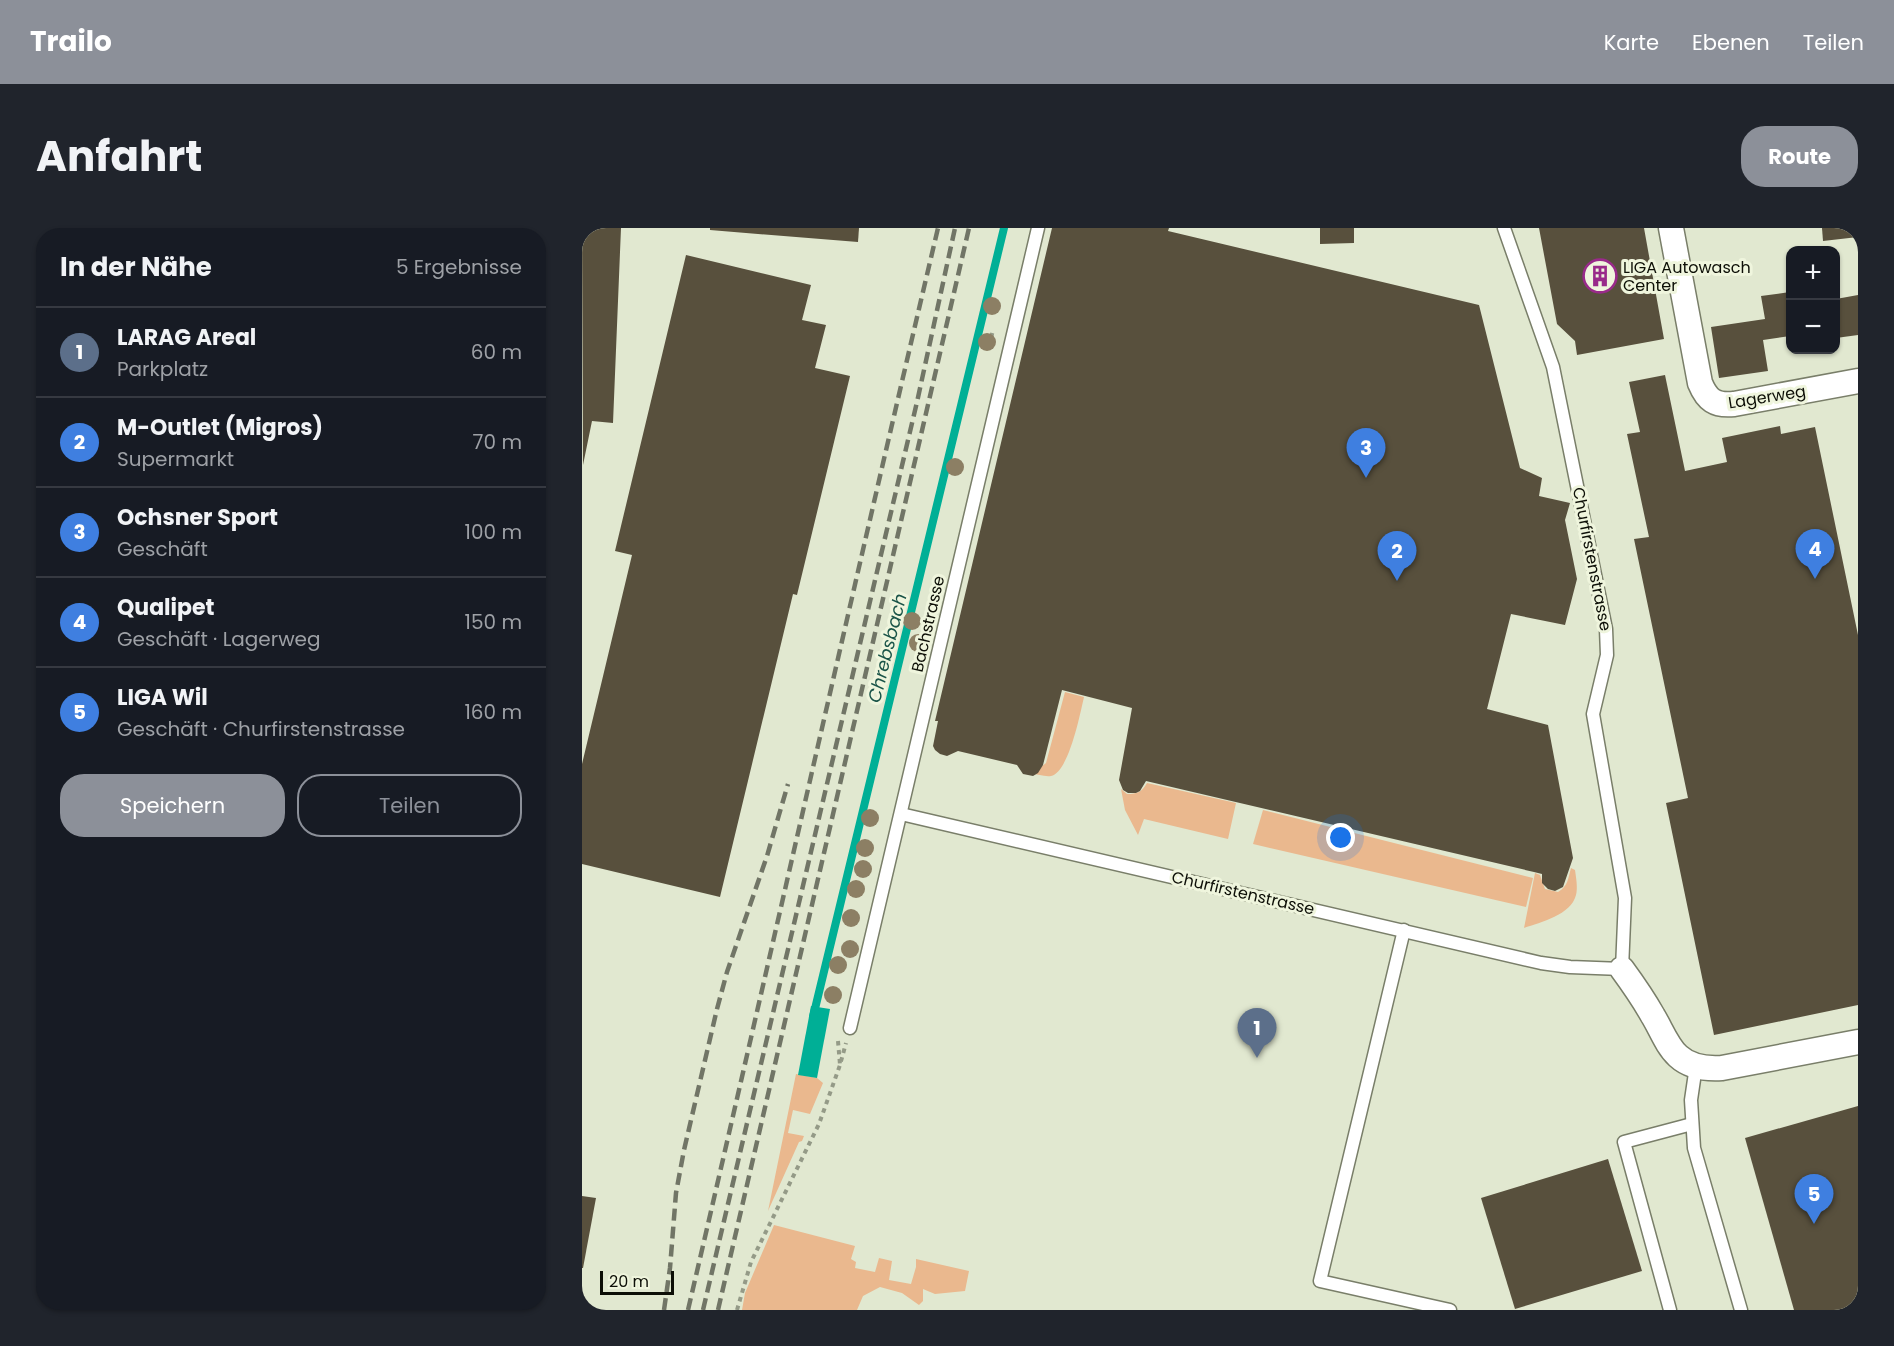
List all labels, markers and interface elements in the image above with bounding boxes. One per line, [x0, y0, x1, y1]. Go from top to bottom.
text: Trailo [30, 22, 112, 61]
text: Karte [1604, 28, 1659, 57]
text: Ebenen [1692, 28, 1770, 57]
text: Teilen [1803, 28, 1864, 57]
button: Route [1741, 126, 1858, 187]
text: Anfahrt [36, 127, 202, 186]
map controls [1786, 246, 1840, 354]
button: + [1786, 246, 1840, 300]
text: In der Nähe [60, 249, 212, 285]
text: 5 Ergebnisse [396, 253, 522, 281]
place label: LIGA Autowasch Center [1623, 256, 1751, 297]
building icon: LIGA Autowasch Center [1582, 258, 1618, 294]
button: − [1786, 300, 1840, 354]
text: LARAG Areal [117, 322, 256, 353]
text: 1 [76, 338, 83, 366]
text: 60 m [471, 338, 522, 366]
text: Parkplatz [117, 355, 208, 383]
street label: Lagerweg [1727, 380, 1807, 414]
text: M-Outlet (Migros) [117, 412, 323, 443]
text: 2 [74, 428, 85, 456]
text: 70 m [473, 428, 522, 456]
pin: 3 [1346, 428, 1386, 478]
text: Supermarkt [117, 445, 234, 473]
street label: Churfirstenstrasse [1567, 485, 1617, 633]
text: Ochsner Sport [117, 502, 278, 533]
text: 3 [73, 518, 86, 546]
text: 100 m [465, 518, 522, 546]
pin: 4 [1796, 530, 1834, 579]
pin: 2 [1378, 532, 1416, 581]
text: Geschäft [117, 535, 208, 563]
street label: Bachstrasse [906, 574, 950, 674]
water label: Chrebsbach [861, 591, 913, 705]
text: Qualipet [117, 592, 215, 623]
text: 4 [73, 608, 86, 636]
text: 150 m [465, 608, 522, 636]
text: Geschäft · Lagerweg [117, 625, 321, 653]
text: LIGA Wil [117, 682, 208, 713]
text: 5 [73, 698, 86, 726]
text: 160 m [464, 698, 522, 726]
text: Geschäft · Churfirstenstrasse [117, 715, 405, 743]
button: Speichern [60, 774, 285, 837]
button: Teilen [297, 774, 522, 837]
your location [1326, 823, 1355, 852]
street label: Churfirstenstrasse [1169, 865, 1317, 921]
pin: 1 [1238, 1008, 1276, 1058]
pin: 5 [1794, 1174, 1834, 1224]
scale bar [600, 1268, 674, 1296]
text: 20 m [609, 1270, 649, 1293]

